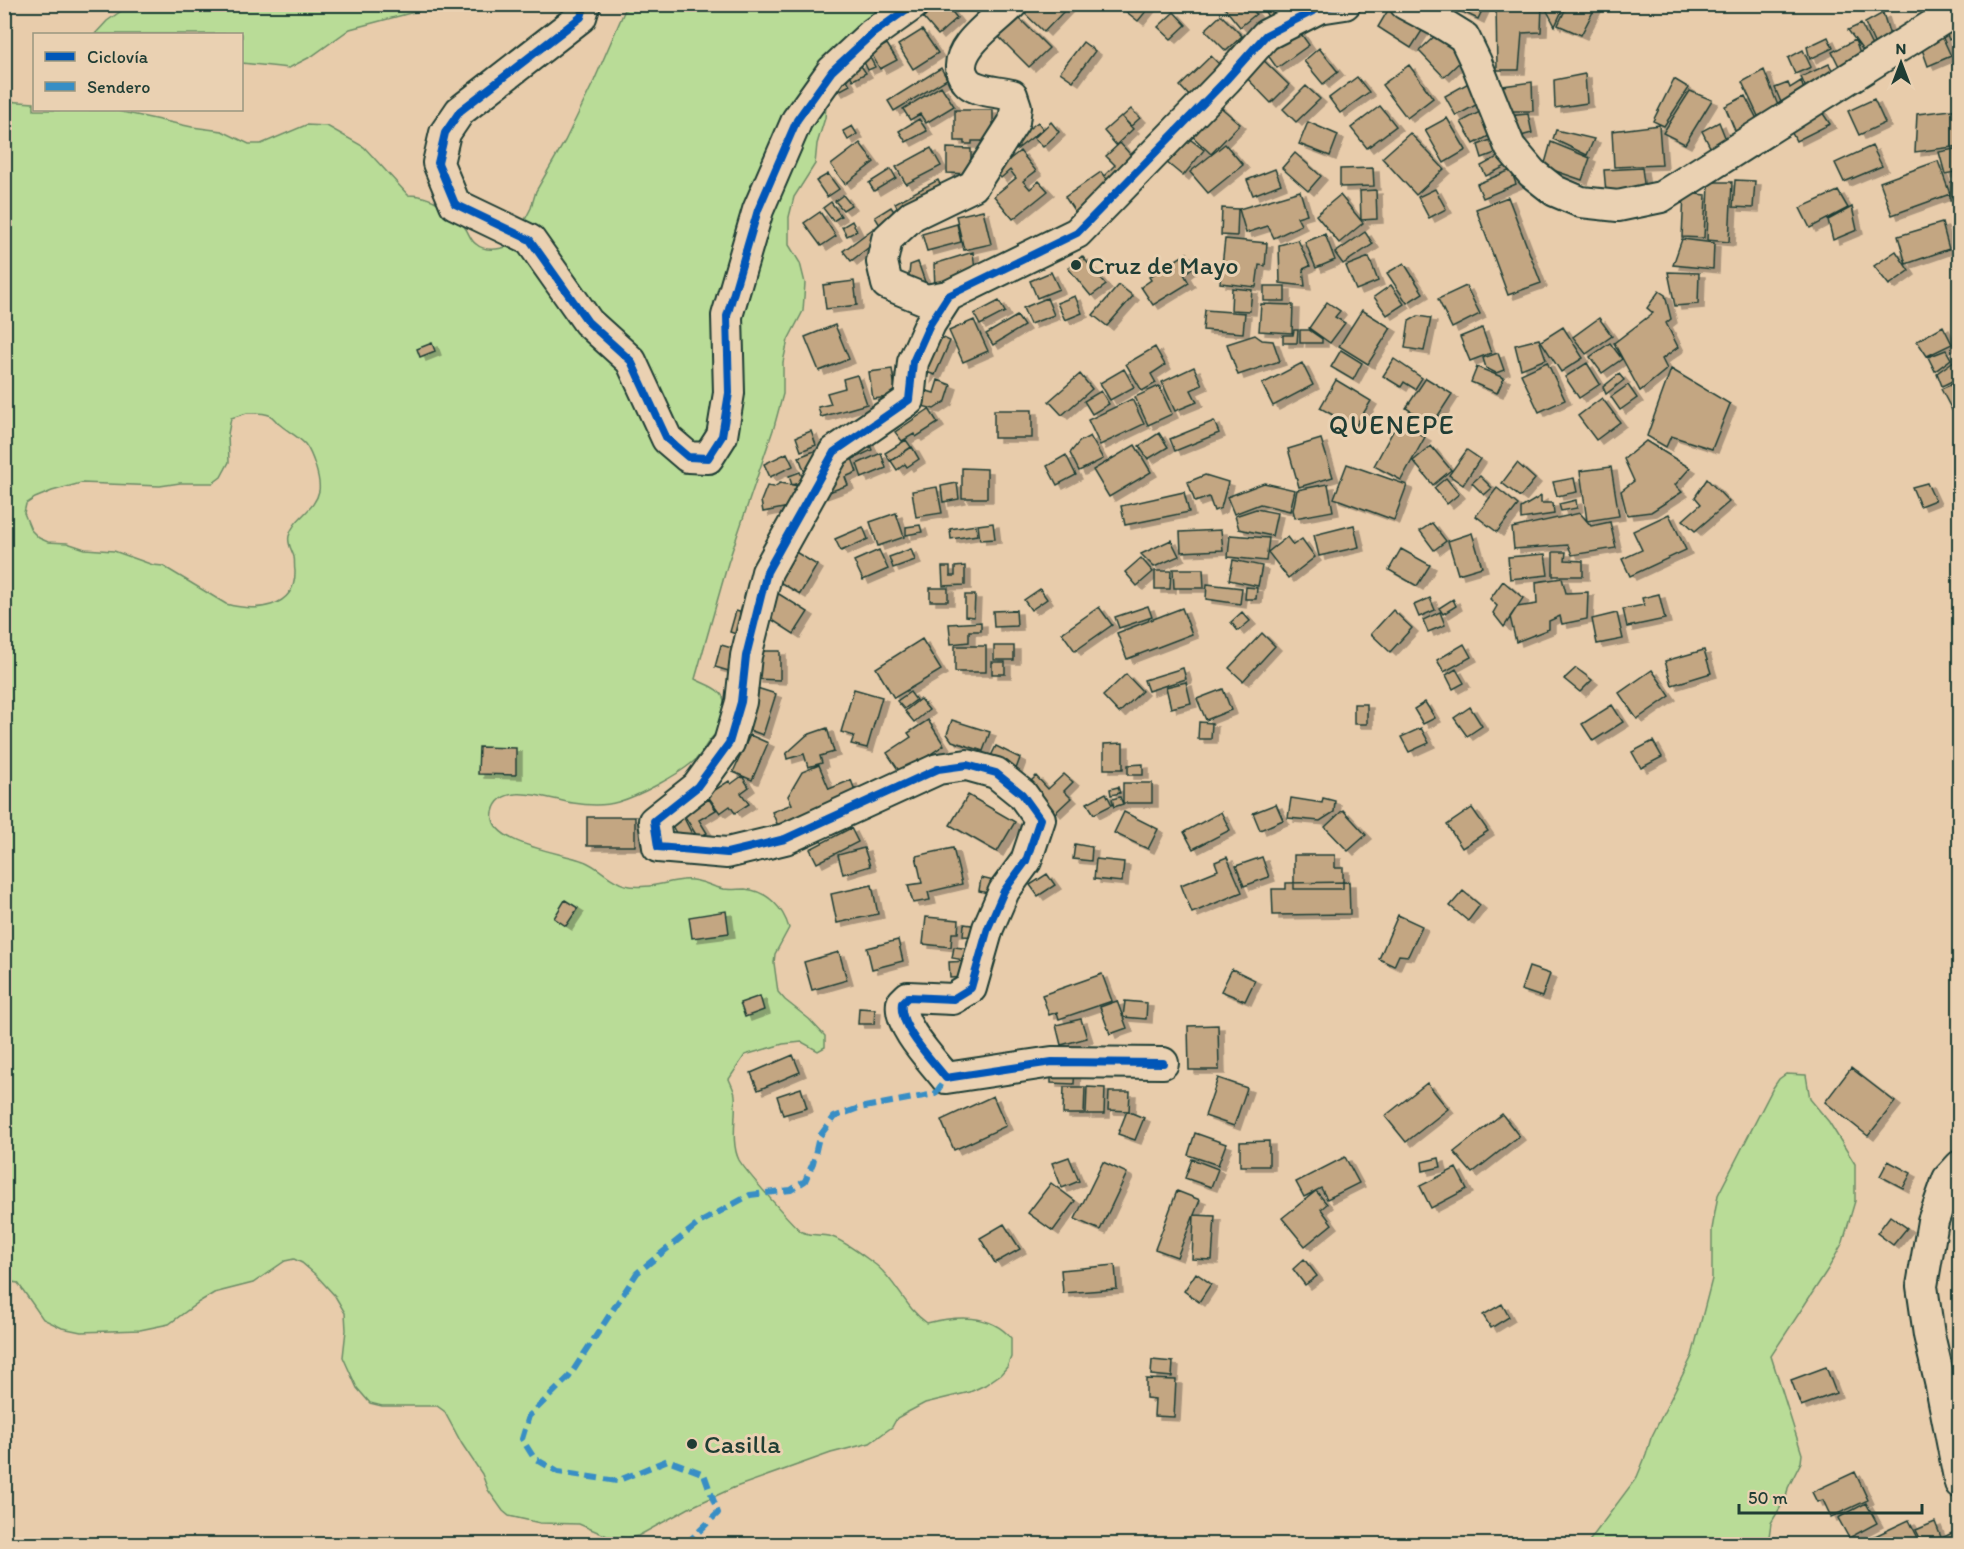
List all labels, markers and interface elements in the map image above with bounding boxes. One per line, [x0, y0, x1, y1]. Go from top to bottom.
legend [33, 33, 243, 111]
north arrow [1871, 33, 1931, 93]
text: N [1896, 39, 1906, 58]
text: Ciclovía [87, 46, 149, 68]
text: Sendero [87, 76, 150, 98]
place label: Cruz de Mayo [1088, 249, 1239, 281]
marker: Cruz de Mayo [1069, 258, 1083, 272]
district label: QUENEPE [1329, 408, 1455, 441]
place label: Casilla [704, 1428, 781, 1460]
marker: Casilla [685, 1437, 699, 1451]
scale bar [1739, 1477, 1922, 1515]
text: 50 m [1748, 1487, 1788, 1509]

